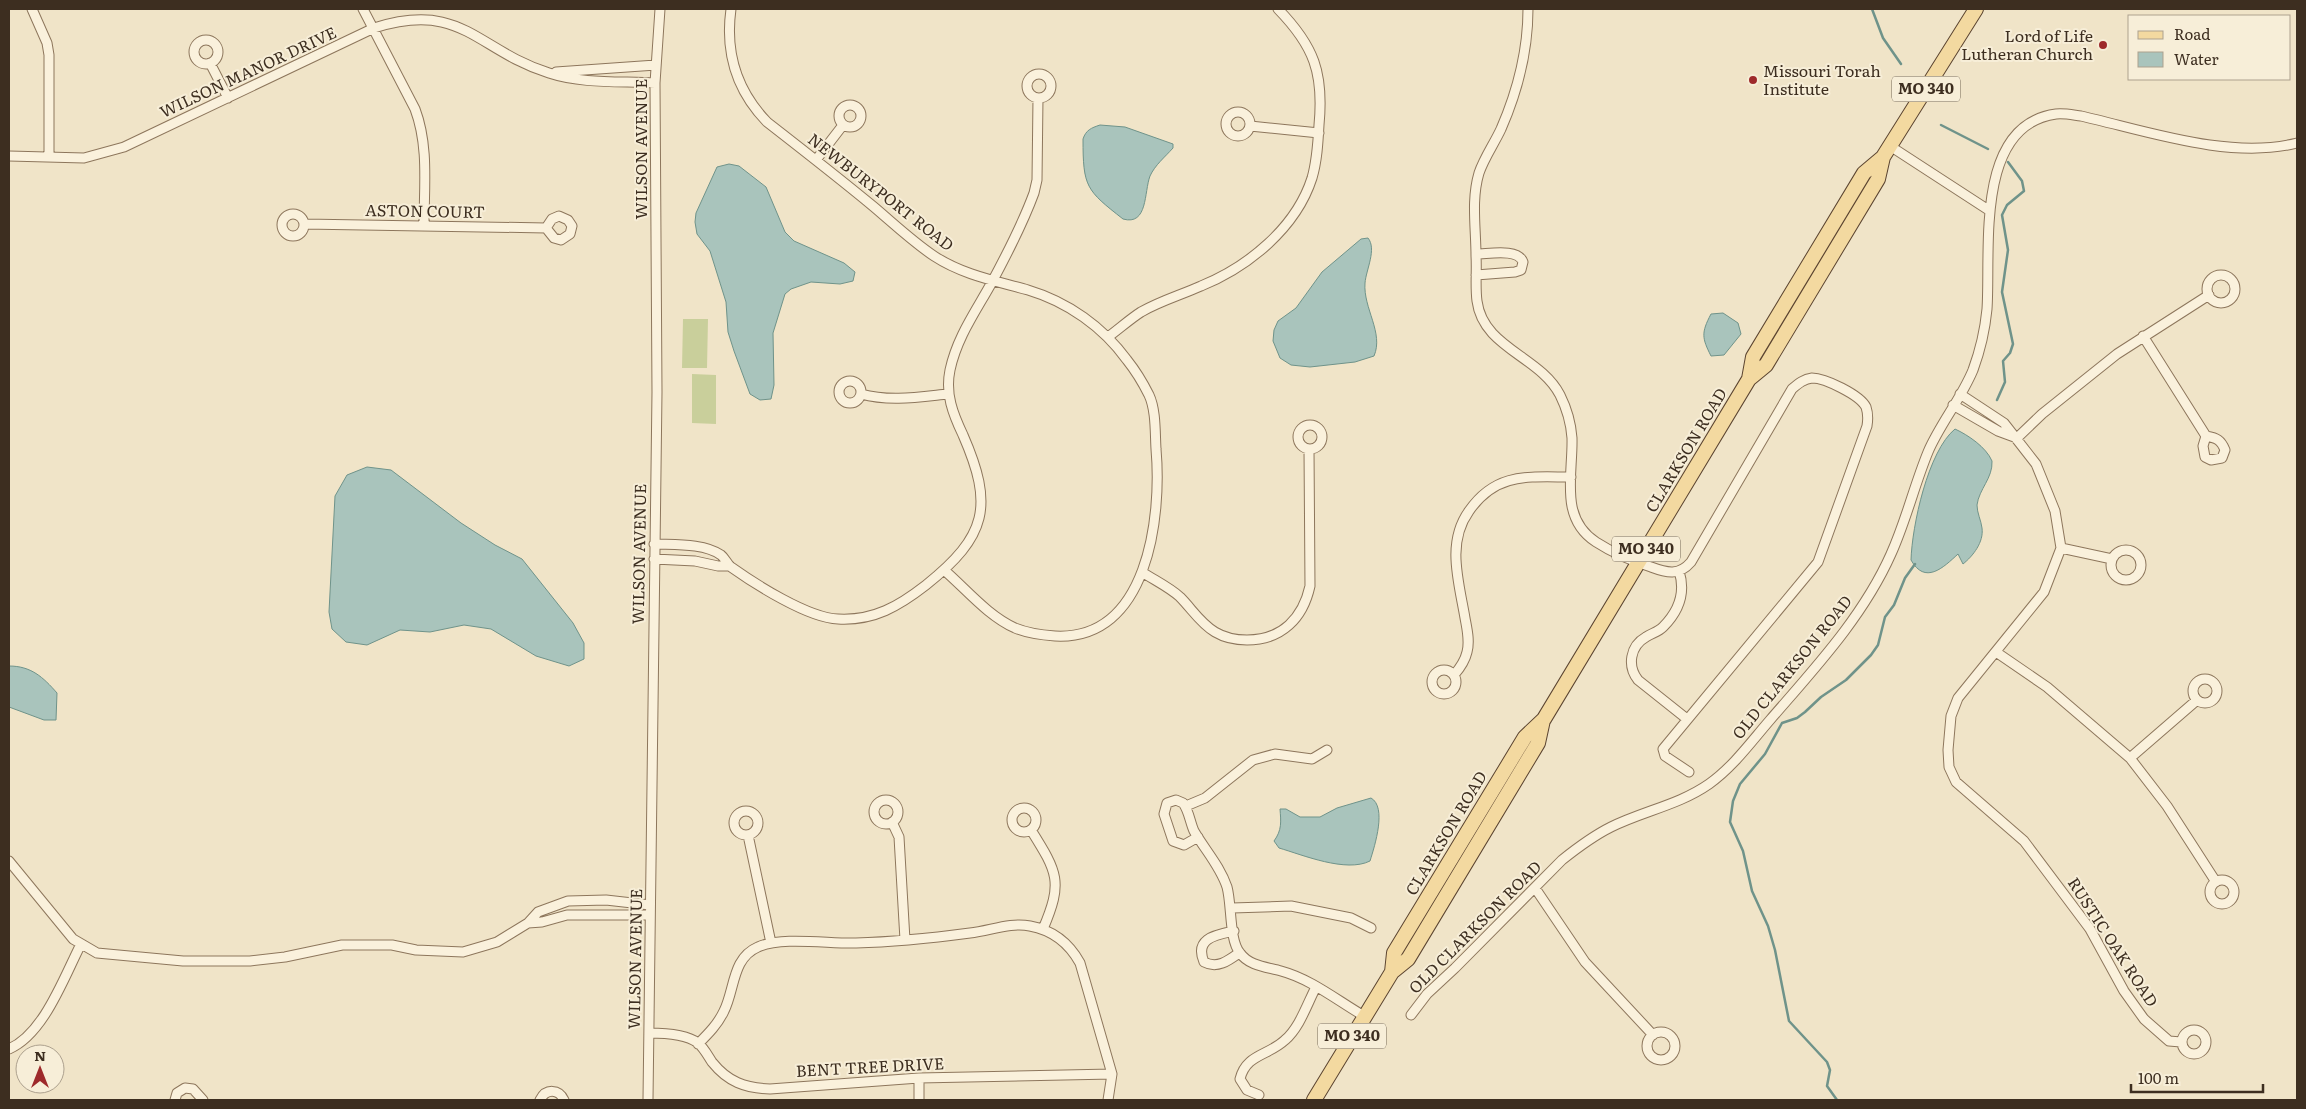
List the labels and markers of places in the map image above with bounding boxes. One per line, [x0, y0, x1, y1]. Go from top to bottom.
place label: Lord of Life Lutheran Church [1961, 23, 2093, 65]
marker: Lord of Life Lutheran Church [2097, 39, 2109, 51]
place label: Missouri Torah Institute [1763, 58, 1881, 100]
marker: Missouri Torah Institute [1747, 74, 1759, 86]

